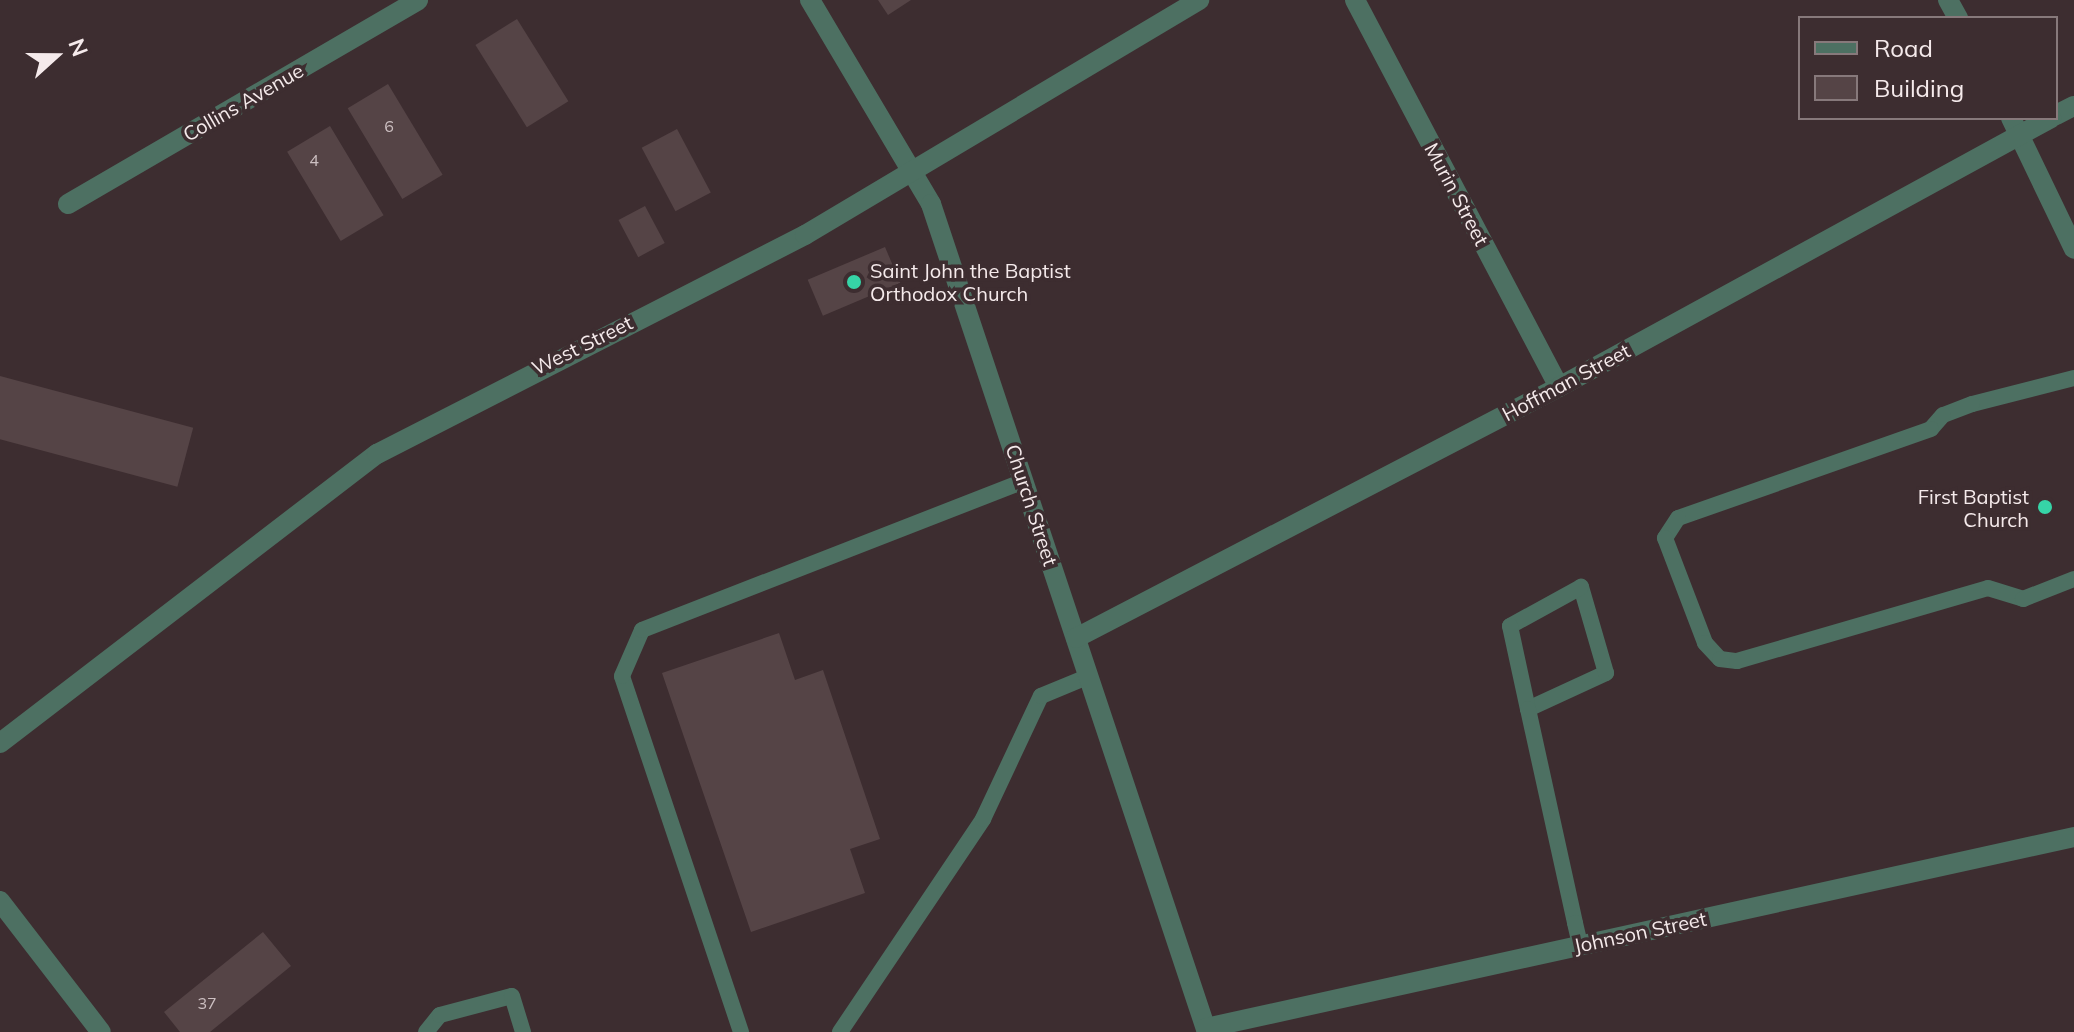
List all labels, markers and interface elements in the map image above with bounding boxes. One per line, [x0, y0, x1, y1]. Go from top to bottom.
north arrow [16, 16, 96, 96]
legend [1798, 16, 2058, 120]
text: Road [1874, 33, 1933, 63]
text: N [62, 35, 94, 60]
street label: Collins Avenue [178, 58, 308, 146]
text: Building [1874, 73, 1964, 103]
house number: 6 [384, 116, 394, 136]
street label: Murin Street [1420, 138, 1494, 250]
house number: 4 [309, 150, 319, 170]
place label: Saint John the Baptist Orthodox Church [870, 258, 1071, 305]
marker: Saint John the Baptist Orthodox Church [845, 273, 863, 291]
street label: West Street [528, 310, 636, 380]
street label: Hoffman Street [1498, 338, 1634, 426]
street label: Church Street [1001, 441, 1063, 569]
place label: First Baptist Church [1918, 484, 2029, 531]
marker: First Baptist Church [2036, 498, 2054, 516]
street label: Johnson Street [1571, 906, 1709, 958]
house number: 37 [197, 993, 217, 1013]

